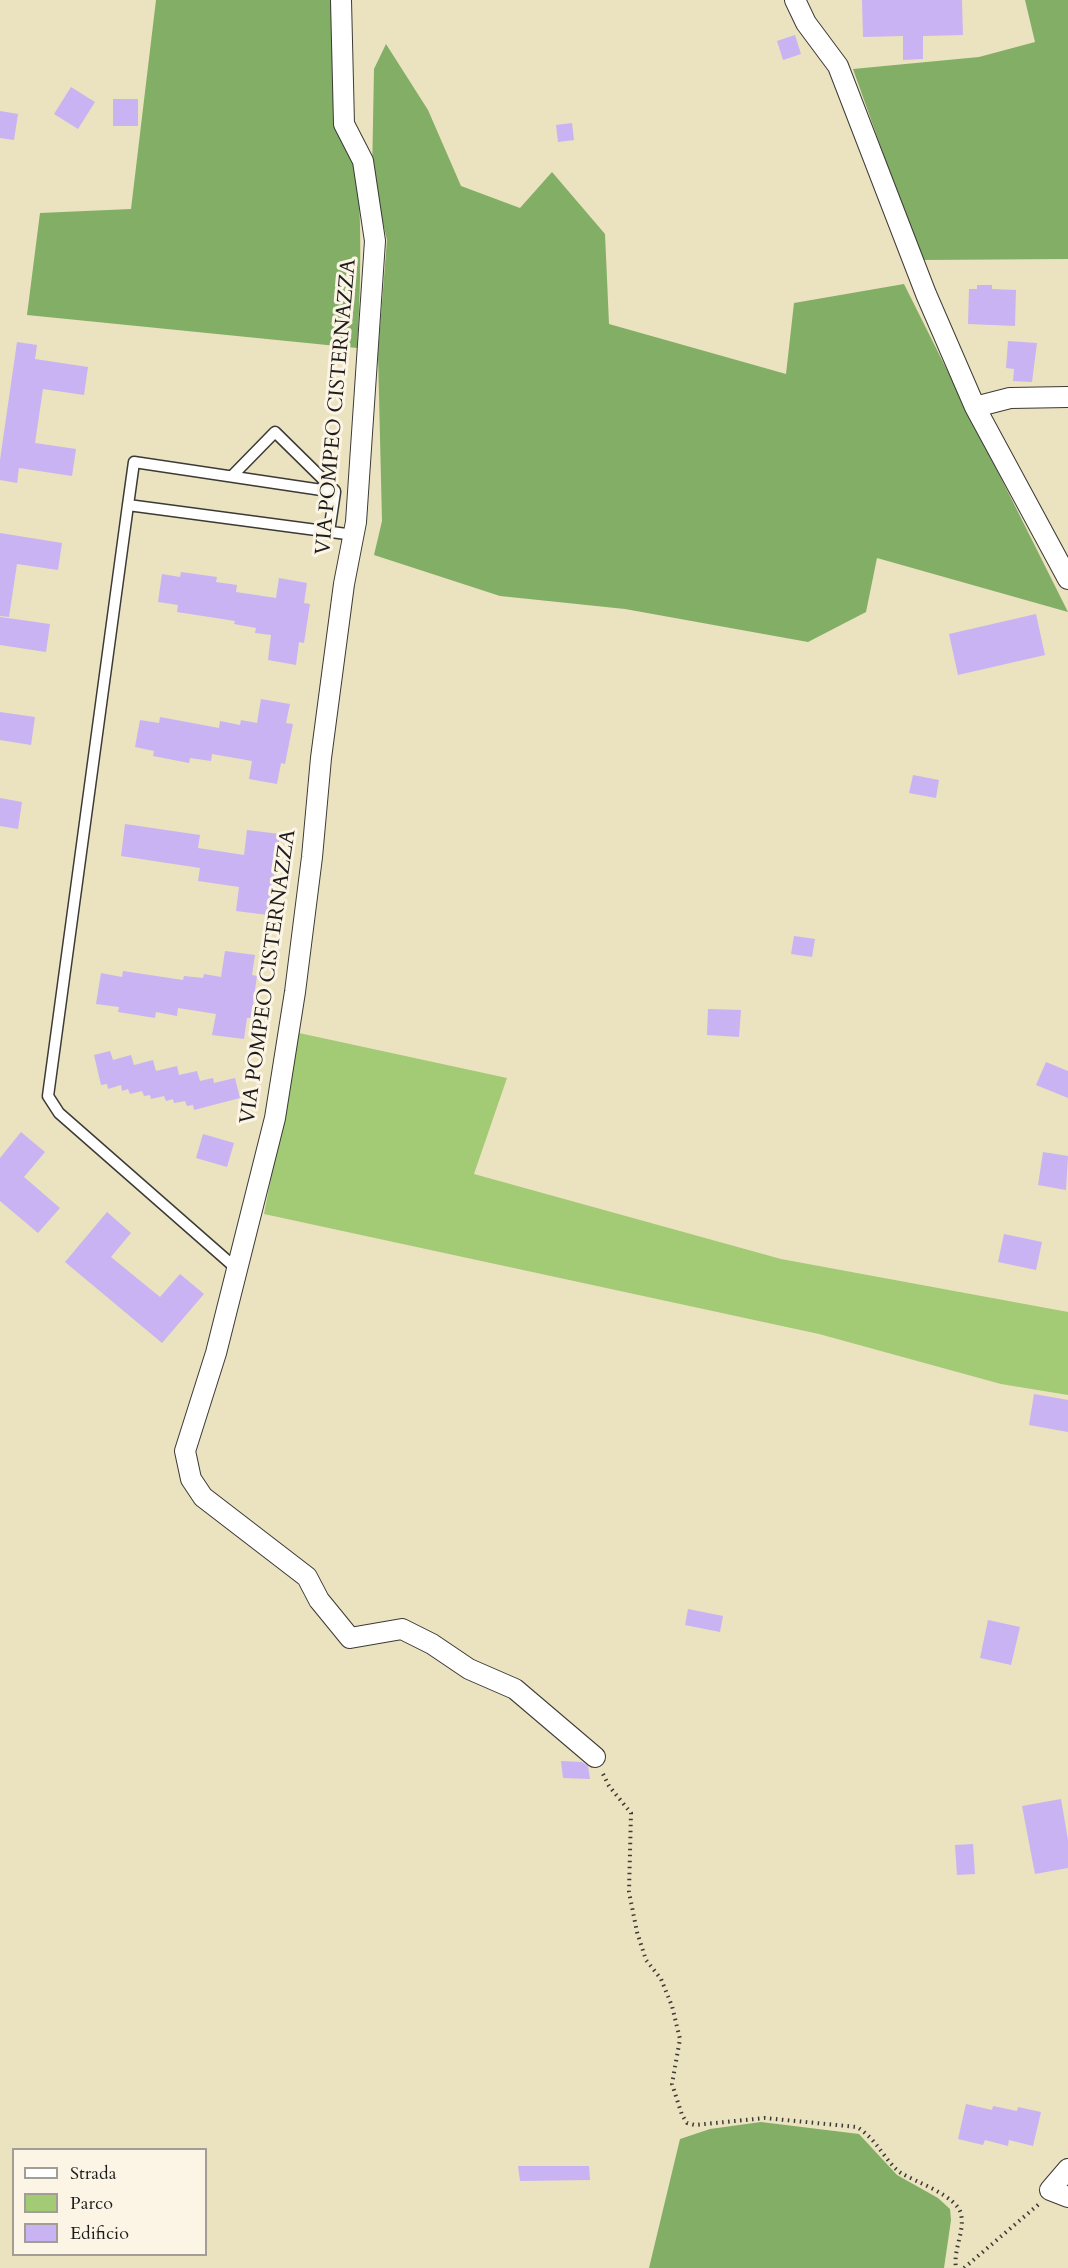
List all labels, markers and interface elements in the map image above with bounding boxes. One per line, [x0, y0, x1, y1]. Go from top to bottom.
street label: VIA POMPEO CISTERNAZZA [312, 258, 362, 556]
street label: VIA POMPEO CISTERNAZZA [236, 828, 302, 1126]
legend [12, 2148, 207, 2256]
text: Strada [70, 2161, 116, 2186]
text: Parco [70, 2191, 113, 2216]
text: Edificio [70, 2221, 129, 2246]

